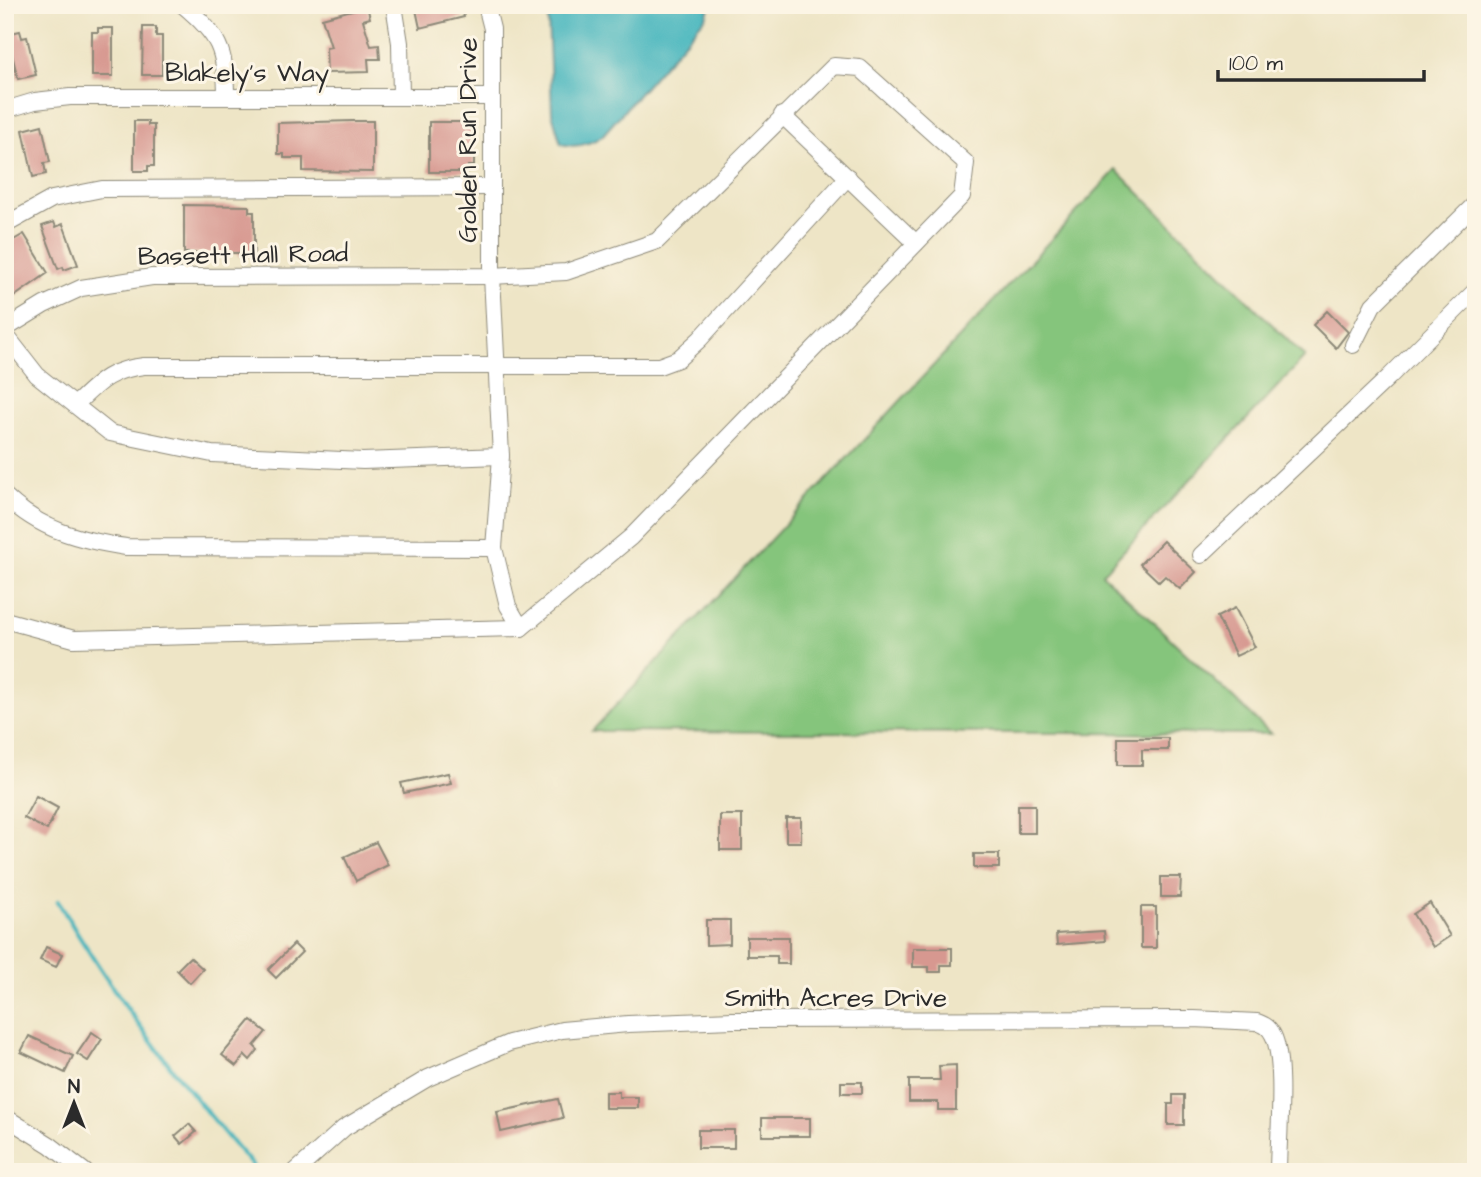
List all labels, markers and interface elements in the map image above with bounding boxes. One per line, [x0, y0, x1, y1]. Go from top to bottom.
street label: Golden Run Drive [450, 37, 486, 243]
scale bar [1218, 38, 1425, 82]
text: 100 m [1229, 49, 1284, 78]
street label: Blakely's Way [165, 55, 329, 93]
street label: Bassett Hall Road [137, 235, 349, 275]
street label: Smith Acres Drive [725, 980, 947, 1016]
north arrow [38, 1068, 108, 1138]
text: N [68, 1074, 80, 1101]

